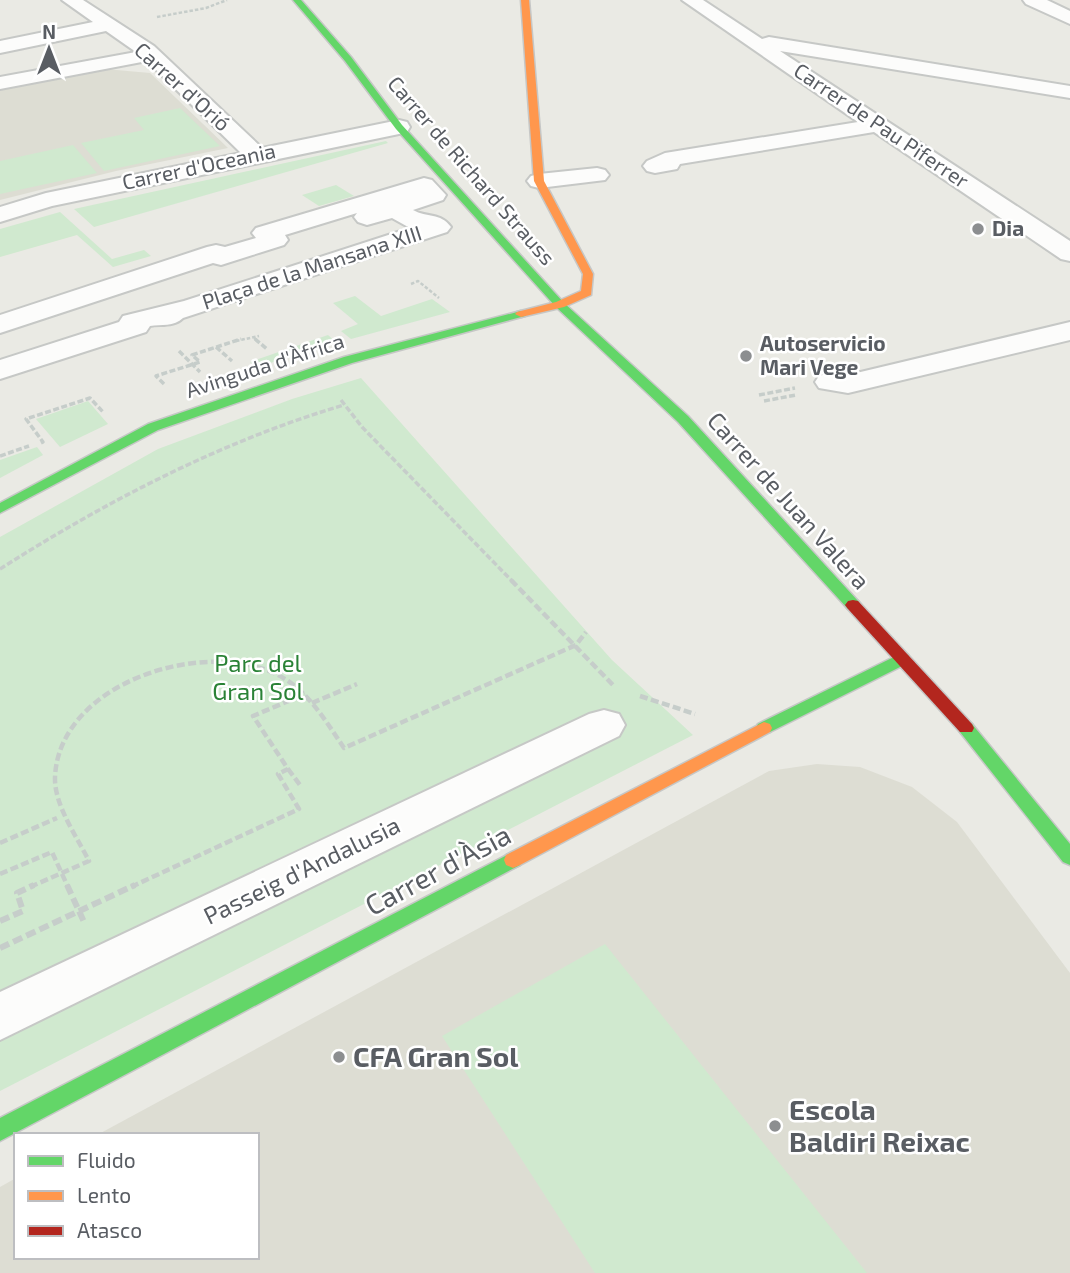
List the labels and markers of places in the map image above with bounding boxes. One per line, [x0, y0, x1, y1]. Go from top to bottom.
place label: Dia [992, 215, 1024, 240]
marker: Dia [970, 221, 986, 237]
place label: Autoservicio Mari Vege [760, 330, 886, 379]
marker: Autoservicio Mari Vege [738, 348, 754, 364]
place label: CFA Gran Sol [353, 1039, 519, 1073]
marker: CFA Gran Sol [331, 1049, 347, 1065]
place label: Escola Baldiri Reixac [789, 1092, 970, 1158]
marker: Escola Baldiri Reixac [767, 1118, 783, 1134]

